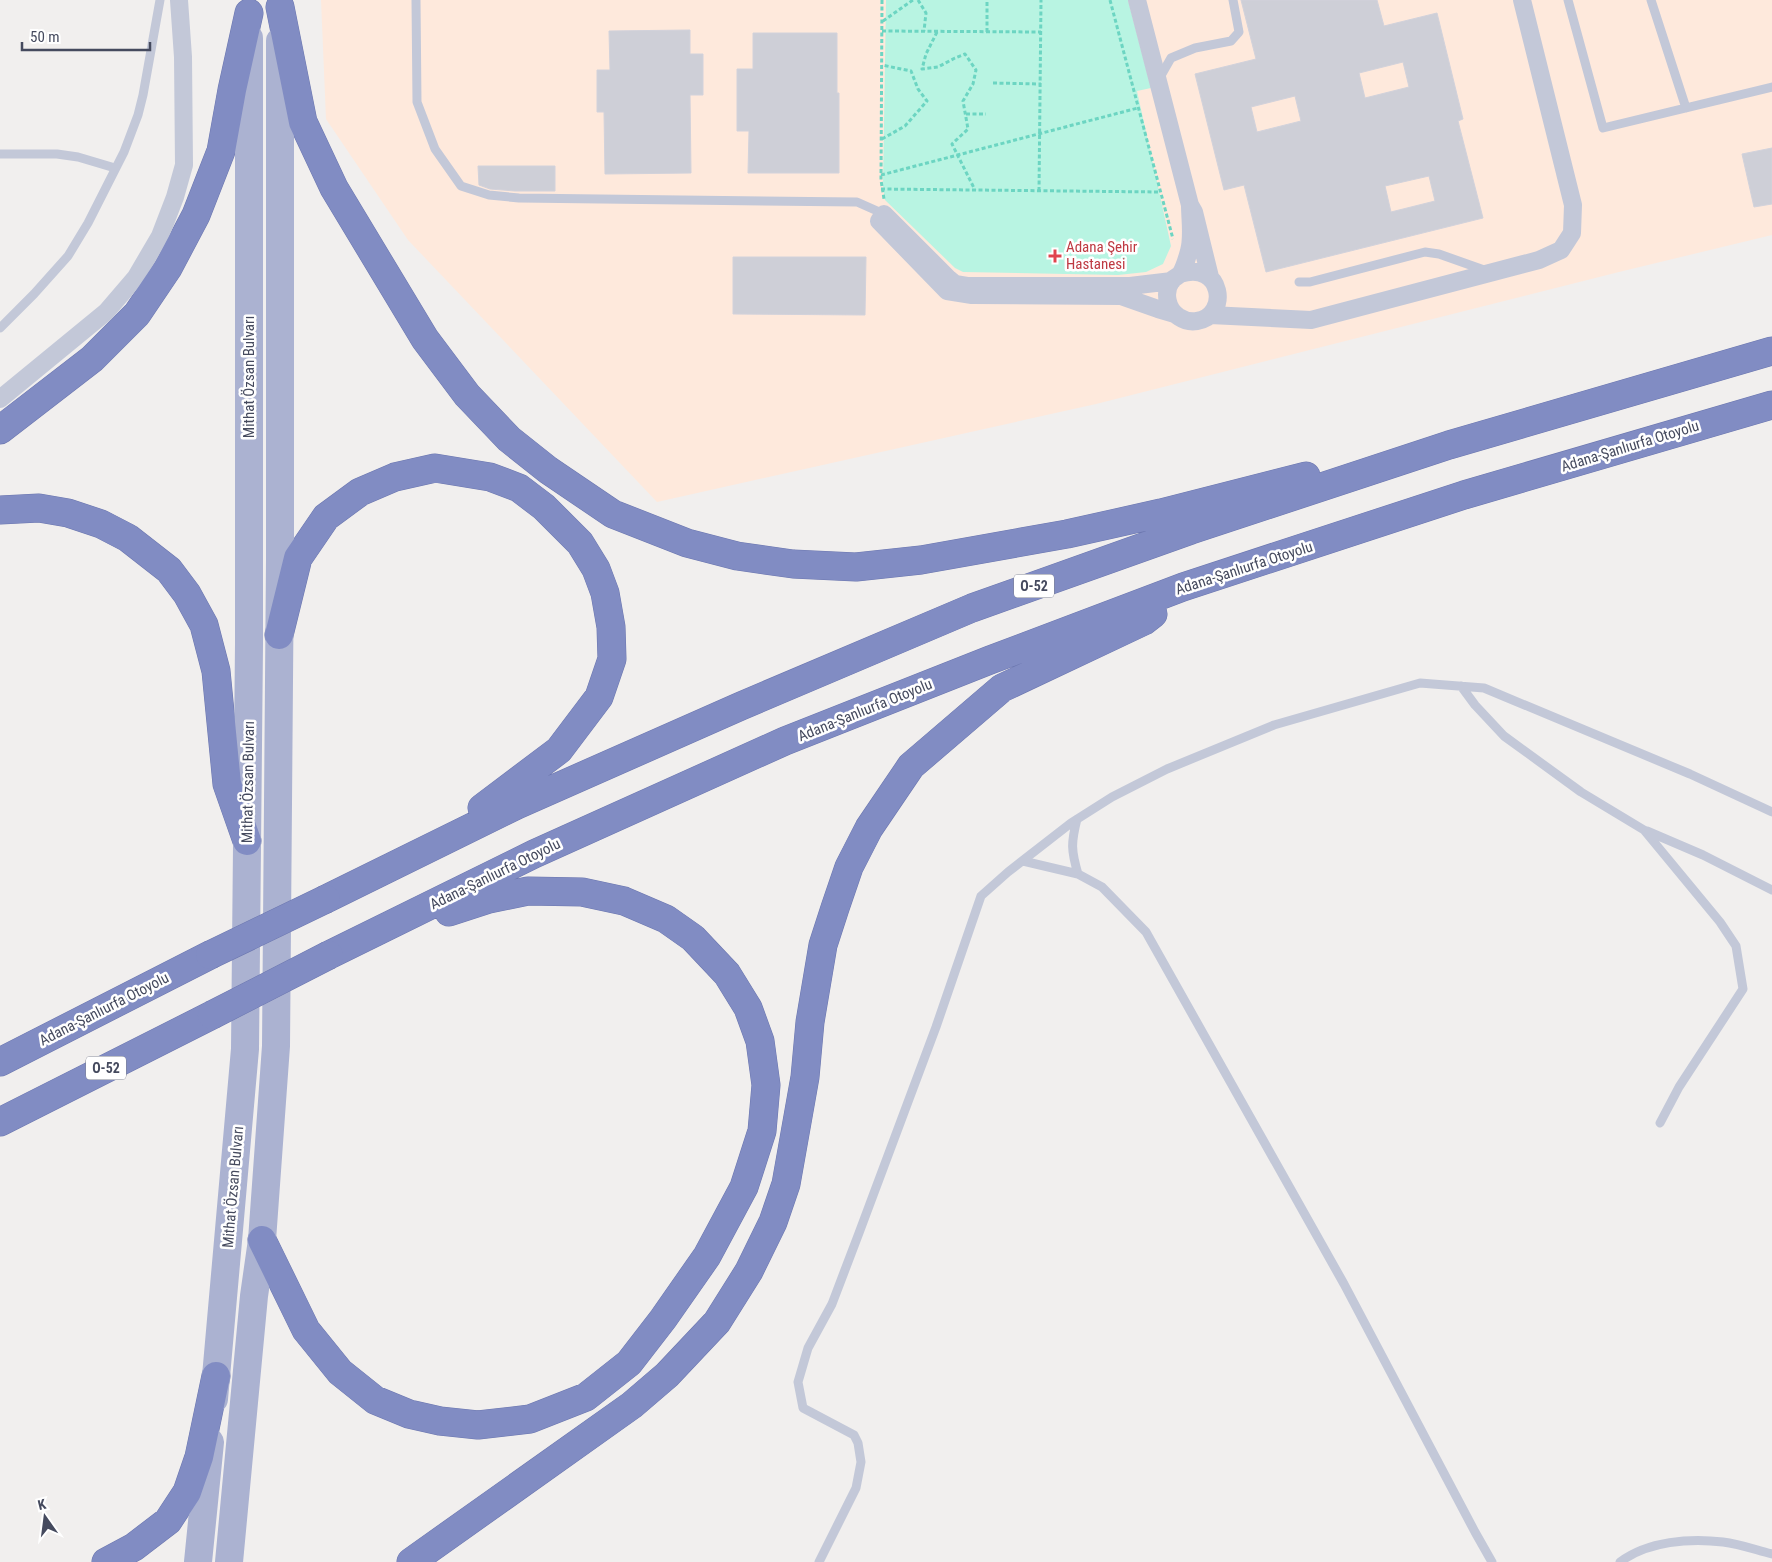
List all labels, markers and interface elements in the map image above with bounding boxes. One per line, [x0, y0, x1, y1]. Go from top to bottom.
scale bar [22, 20, 150, 52]
text: 50 m [30, 28, 60, 46]
place label: Adana Şehir Hastanesi [1066, 238, 1138, 273]
marker: Adana Şehir Hastanesi [1048, 249, 1062, 263]
street label: Mithat Özsan Bulvarı [240, 316, 258, 438]
street label: Adana-Şanlıurfa Otoyolu [1559, 416, 1701, 476]
street label: Adana-Şanlıurfa Otoyolu [1173, 537, 1315, 599]
road number: O-52 [1014, 574, 1054, 598]
street label: Adana-Şanlıurfa Otoyolu [795, 675, 935, 745]
street label: Mithat Özsan Bulvarı [238, 721, 258, 843]
street label: Adana-Şanlıurfa Otoyolu [427, 835, 563, 913]
street label: Adana-Şanlıurfa Otoyolu [36, 969, 172, 1049]
road number: O-52 [86, 1056, 126, 1080]
street label: Mithat Özsan Bulvarı [219, 1125, 247, 1249]
north arrow [20, 1492, 70, 1542]
text: K [36, 1496, 48, 1513]

